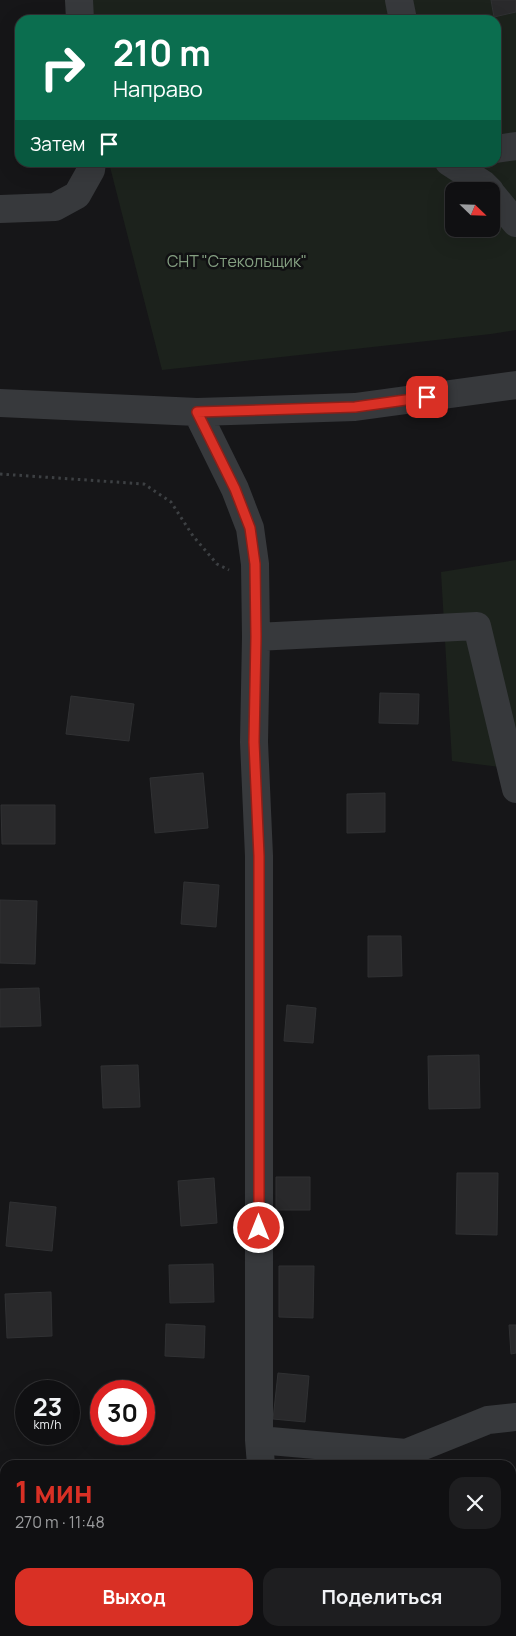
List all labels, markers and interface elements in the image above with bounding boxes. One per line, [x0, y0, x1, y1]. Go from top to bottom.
text: 210 m [113, 29, 211, 77]
icon: right [30, 35, 95, 100]
text: Направо [113, 74, 203, 104]
icon: arrive [95, 130, 123, 158]
text: Затем [30, 131, 85, 157]
north arrow [445, 182, 500, 238]
map controls [445, 182, 500, 237]
park label: СНТ "Стекольщик" [167, 250, 307, 272]
pin [406, 376, 448, 418]
icon: arrive [413, 383, 441, 411]
position arrow [232, 1201, 284, 1253]
speed limit sign: 30 [90, 1380, 155, 1445]
text: 23 [33, 1389, 62, 1424]
text: km/h [34, 1416, 61, 1433]
text: 1 мин [15, 1471, 93, 1512]
button: close [449, 1477, 501, 1529]
text: 270 m · 11:48 [15, 1511, 105, 1533]
button: Выход [15, 1568, 253, 1626]
button: Поделиться [263, 1568, 501, 1626]

